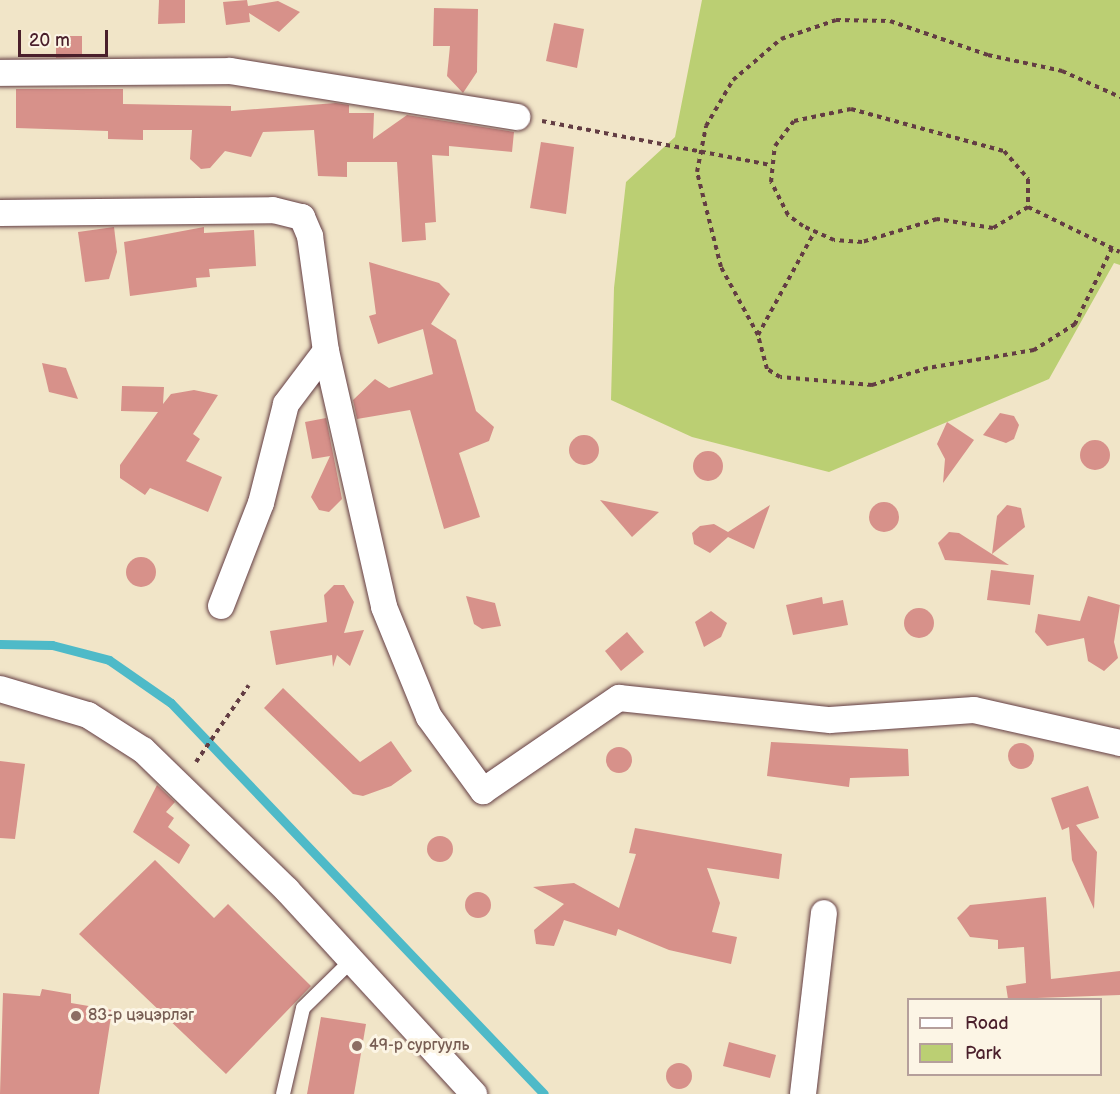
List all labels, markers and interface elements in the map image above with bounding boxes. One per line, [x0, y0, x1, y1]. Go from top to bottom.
scale bar [21, 18, 111, 56]
text: 20 m [29, 30, 70, 51]
legend [907, 998, 1102, 1076]
place label: 83-р цэцэрлэг [88, 1006, 194, 1026]
marker: 83-р цэцэрлэг [69, 1009, 83, 1023]
text: Road [965, 1013, 1009, 1034]
place label: 49-р сургууль [369, 1036, 469, 1056]
marker: 49-р сургууль [350, 1039, 364, 1053]
text: Park [965, 1043, 1001, 1064]

